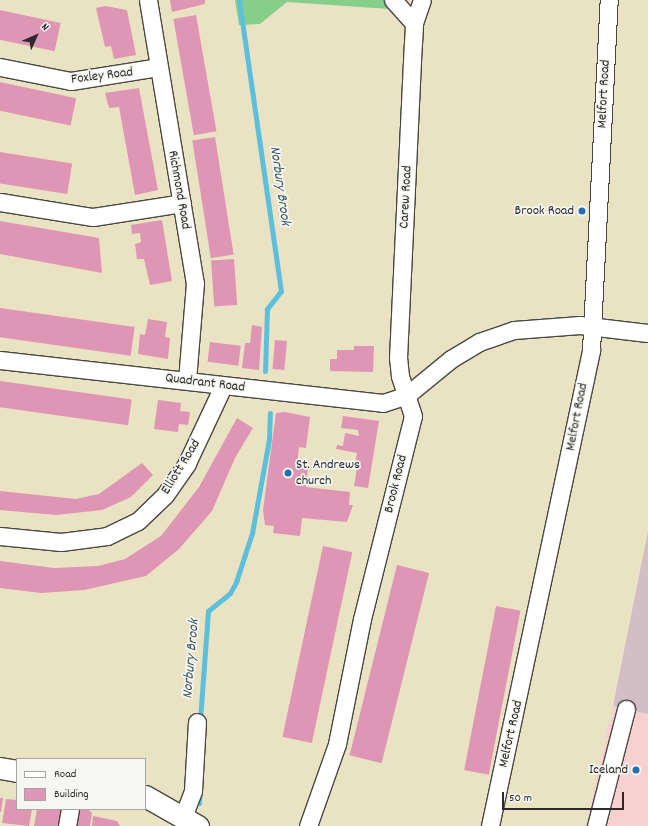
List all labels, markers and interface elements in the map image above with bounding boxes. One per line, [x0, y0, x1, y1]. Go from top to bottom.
north arrow [16, 16, 56, 56]
text: N [37, 20, 52, 35]
street label: Melfort Road [594, 59, 614, 129]
street label: Foxley Road [70, 64, 134, 88]
water label: Norbury Brook [265, 145, 293, 227]
street label: Richmond Road [164, 149, 194, 231]
street label: Carew Road [396, 165, 416, 229]
place label: Brook Road [515, 203, 574, 219]
marker: Brook Road [577, 206, 587, 216]
street label: Quadrant Road [164, 370, 246, 396]
street label: Melfort Road [562, 382, 592, 452]
street label: Elliott Road [158, 436, 204, 498]
street label: Brook Road [381, 453, 411, 515]
place label: St. Andrews church [296, 457, 360, 490]
marker: St. Andrews church [283, 468, 293, 478]
water label: Norbury Brook [180, 618, 204, 700]
street label: Melfort Road [495, 699, 527, 769]
legend [16, 758, 146, 810]
place label: Iceland [589, 762, 628, 778]
marker: Iceland [631, 765, 641, 775]
text: Road [54, 766, 76, 783]
scale bar [504, 784, 626, 810]
text: Building [54, 786, 89, 803]
text: 50 m [509, 790, 532, 807]

